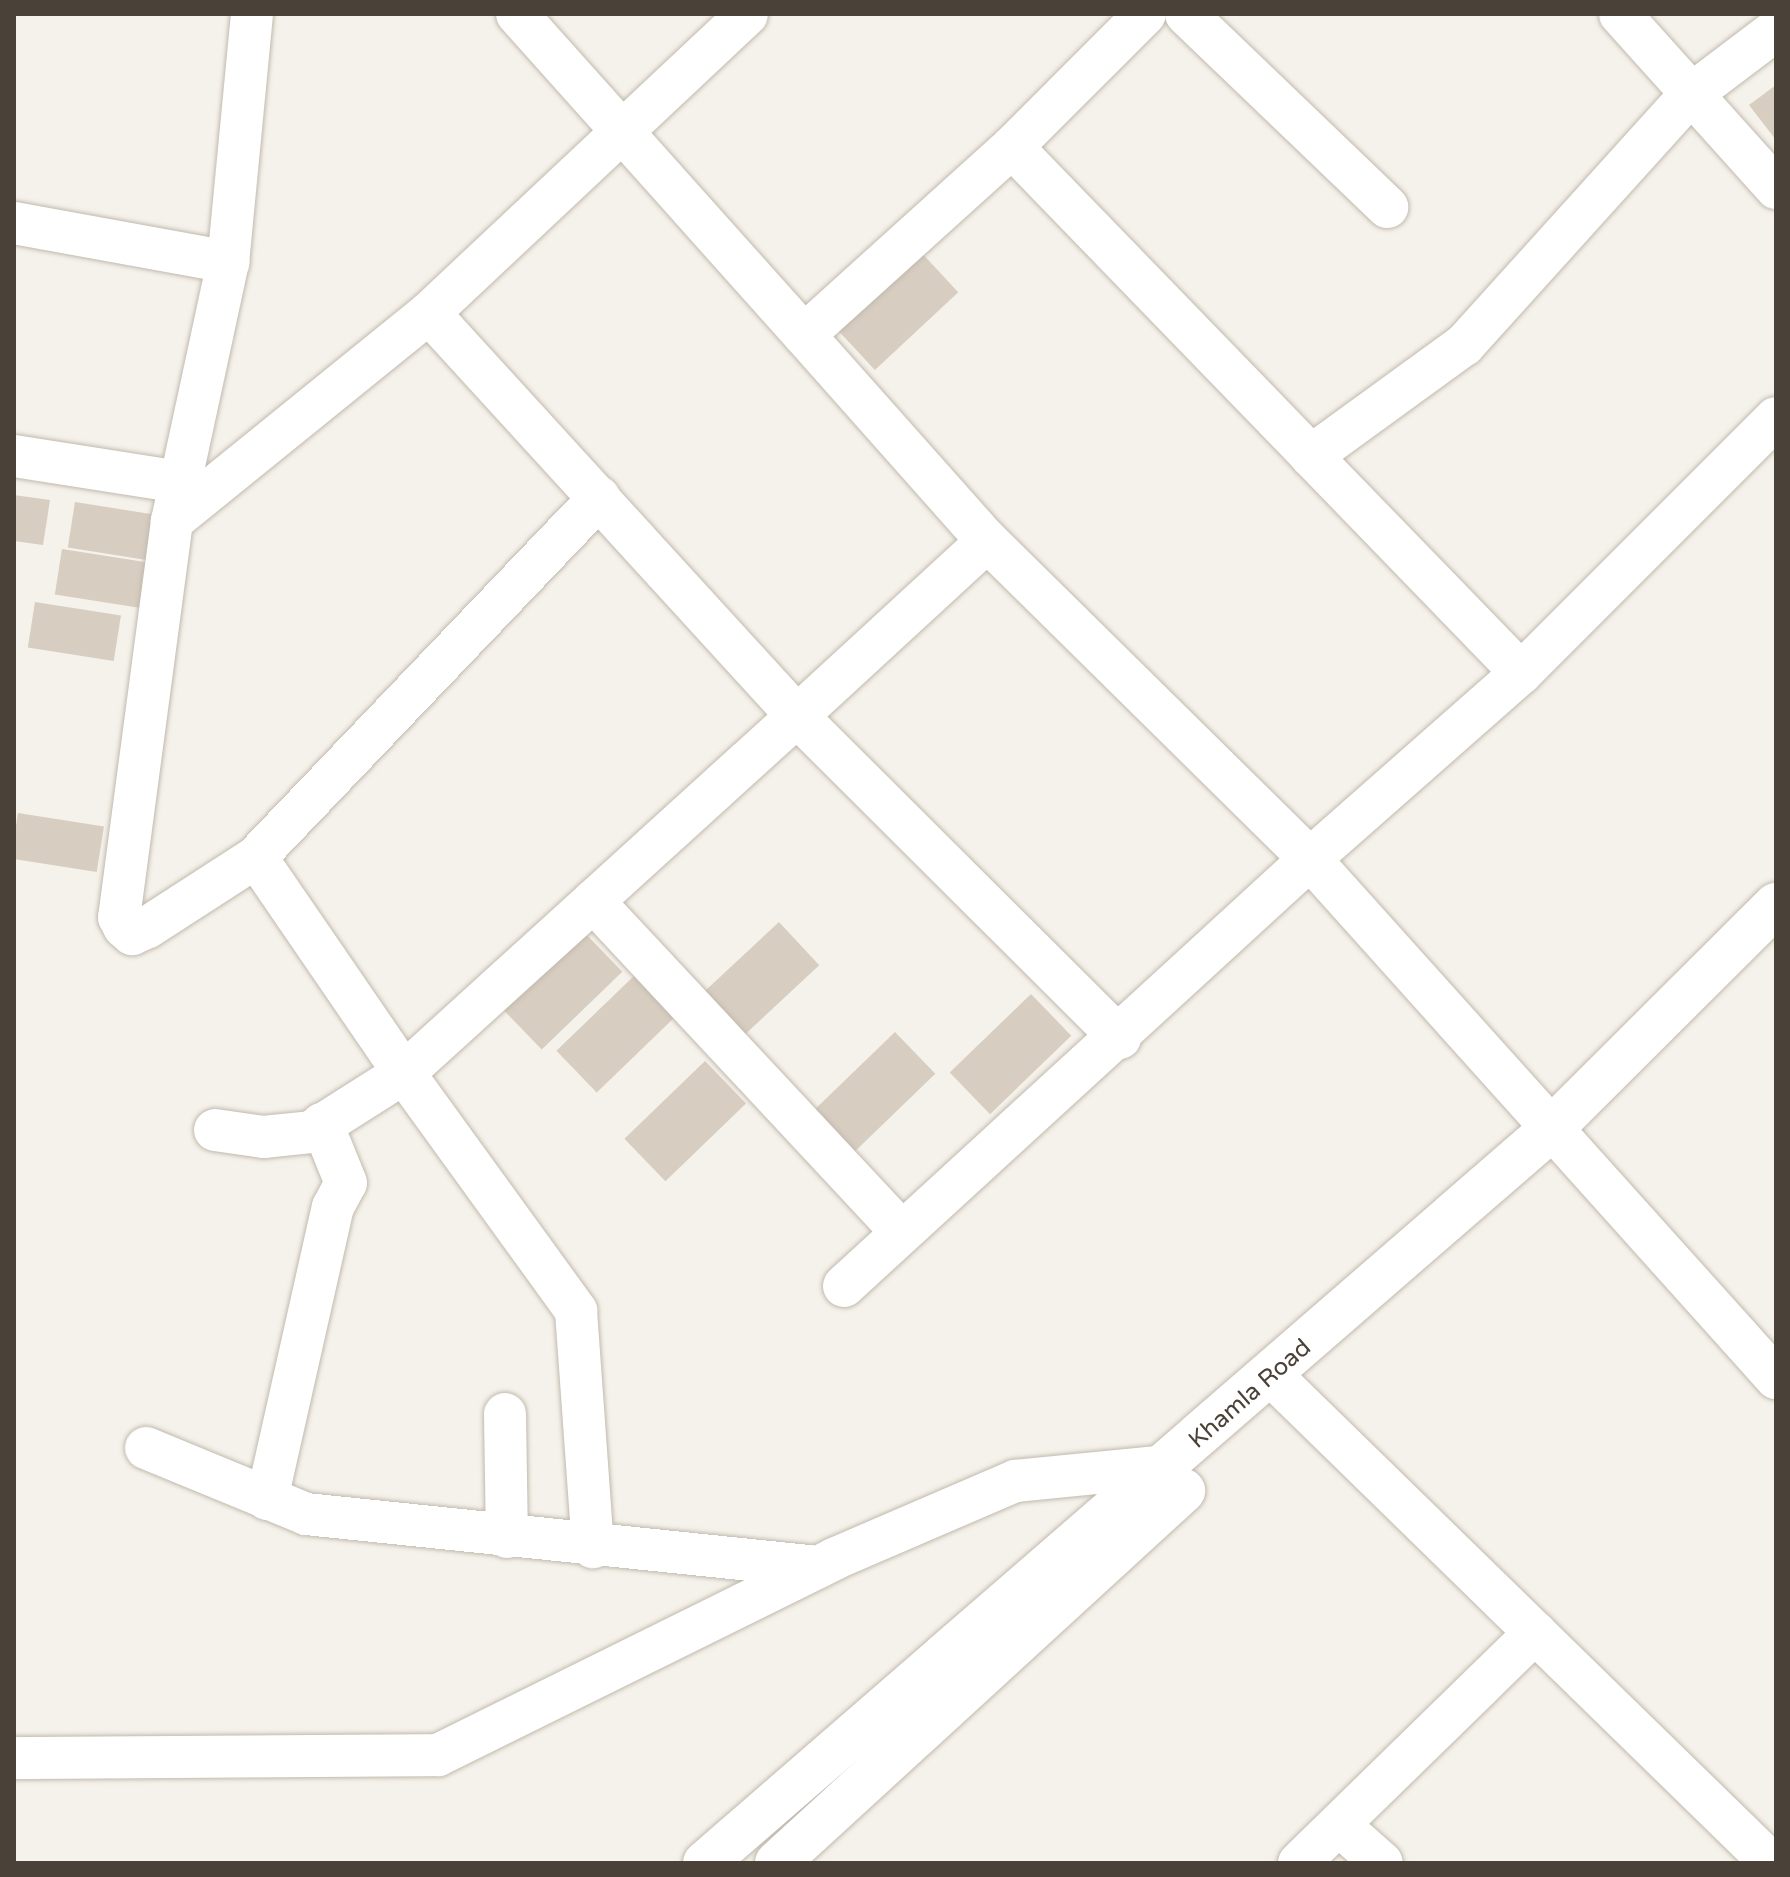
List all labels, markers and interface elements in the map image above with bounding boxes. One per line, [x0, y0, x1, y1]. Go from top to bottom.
street label: Khamla Road [1183, 1333, 1317, 1455]

